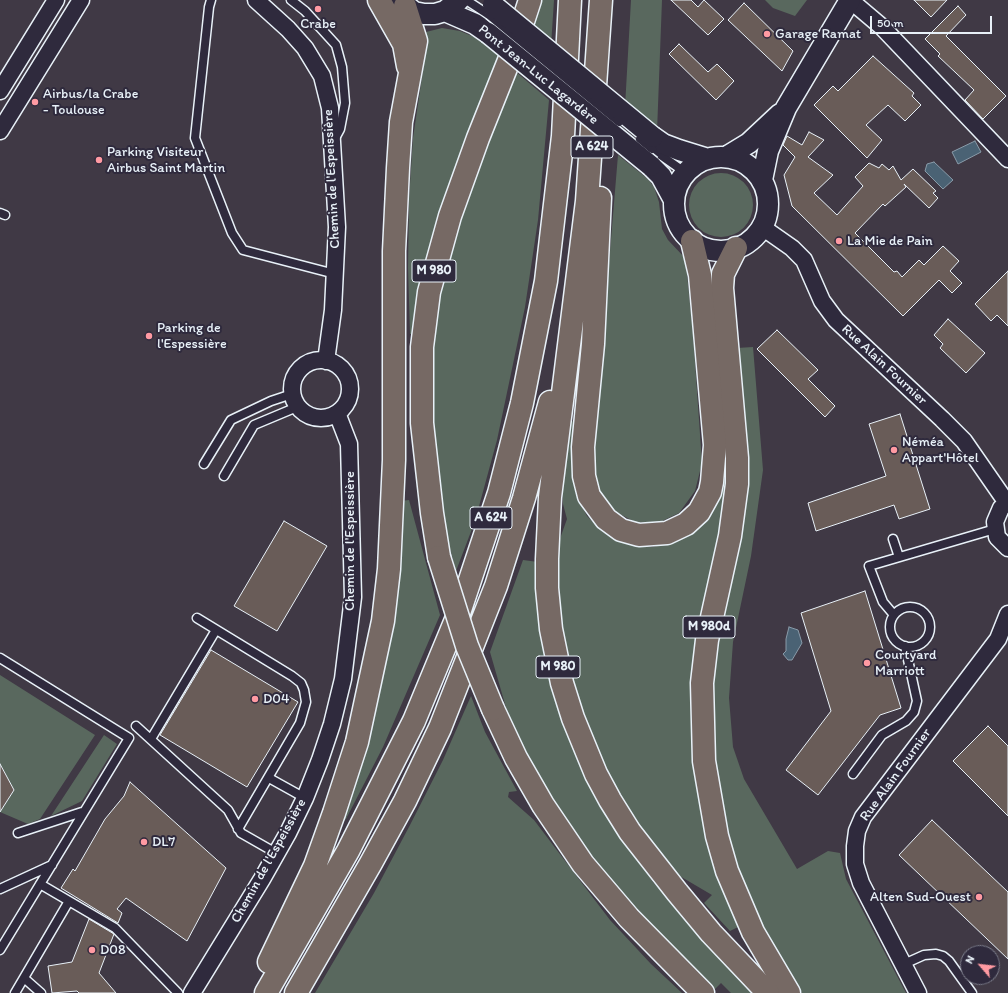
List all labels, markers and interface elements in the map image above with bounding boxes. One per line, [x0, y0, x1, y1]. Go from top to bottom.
marker: Crabe [313, 4, 323, 14]
scale bar [872, 8, 994, 34]
place label: Crabe [300, 16, 336, 32]
text: 50 m [877, 16, 903, 30]
street label: Pont Jean-Luc Lagardère [475, 21, 601, 129]
place label: Garage Ramat [775, 26, 861, 42]
marker: Garage Ramat [762, 29, 772, 39]
place label: Airbus/la Crabe - Toulouse [43, 86, 138, 118]
marker: Airbus/la Crabe - Toulouse [30, 97, 40, 107]
street label: Chemin de l'Espeissière [320, 109, 344, 249]
road number: A 624 [571, 136, 613, 158]
place label: Parking Visiteur Airbus Saint Martin [107, 144, 225, 176]
marker: Parking Visiteur Airbus Saint Martin [94, 155, 104, 165]
place label: La Mie de Pain [847, 233, 933, 249]
marker: La Mie de Pain [834, 236, 844, 246]
road number: M 980 [412, 260, 456, 282]
place label: Parking de l'Espessière [157, 320, 227, 352]
street label: Rue Alain Fournier [838, 321, 930, 409]
marker: Parking de l'Espessière [144, 331, 154, 341]
place label: Néméa Appart'Hôtel [902, 434, 979, 466]
marker: Néméa Appart'Hôtel [889, 445, 899, 455]
street label: Chemin de l'Espeissière [342, 471, 358, 611]
road number: A 624 [470, 507, 512, 529]
road number: M 980d [683, 616, 735, 638]
place label: Courtyard Marriott [875, 647, 937, 680]
road number: M 980 [536, 656, 580, 678]
marker: Courtyard Marriott [862, 658, 872, 668]
place label: D04 [263, 691, 289, 707]
marker: D04 [250, 694, 260, 704]
street label: Rue Alain Fournier [857, 725, 935, 825]
street label: Chemin de l'Espeissière [228, 796, 310, 926]
place label: DL7 [152, 834, 175, 850]
marker: DL7 [139, 837, 149, 847]
place label: Alten Sud-Ouest [870, 889, 971, 905]
marker: Alten Sud-Ouest [974, 892, 984, 902]
place label: D08 [100, 942, 126, 958]
marker: D08 [87, 945, 97, 955]
north arrow [960, 945, 1000, 985]
text: N [962, 953, 977, 966]

